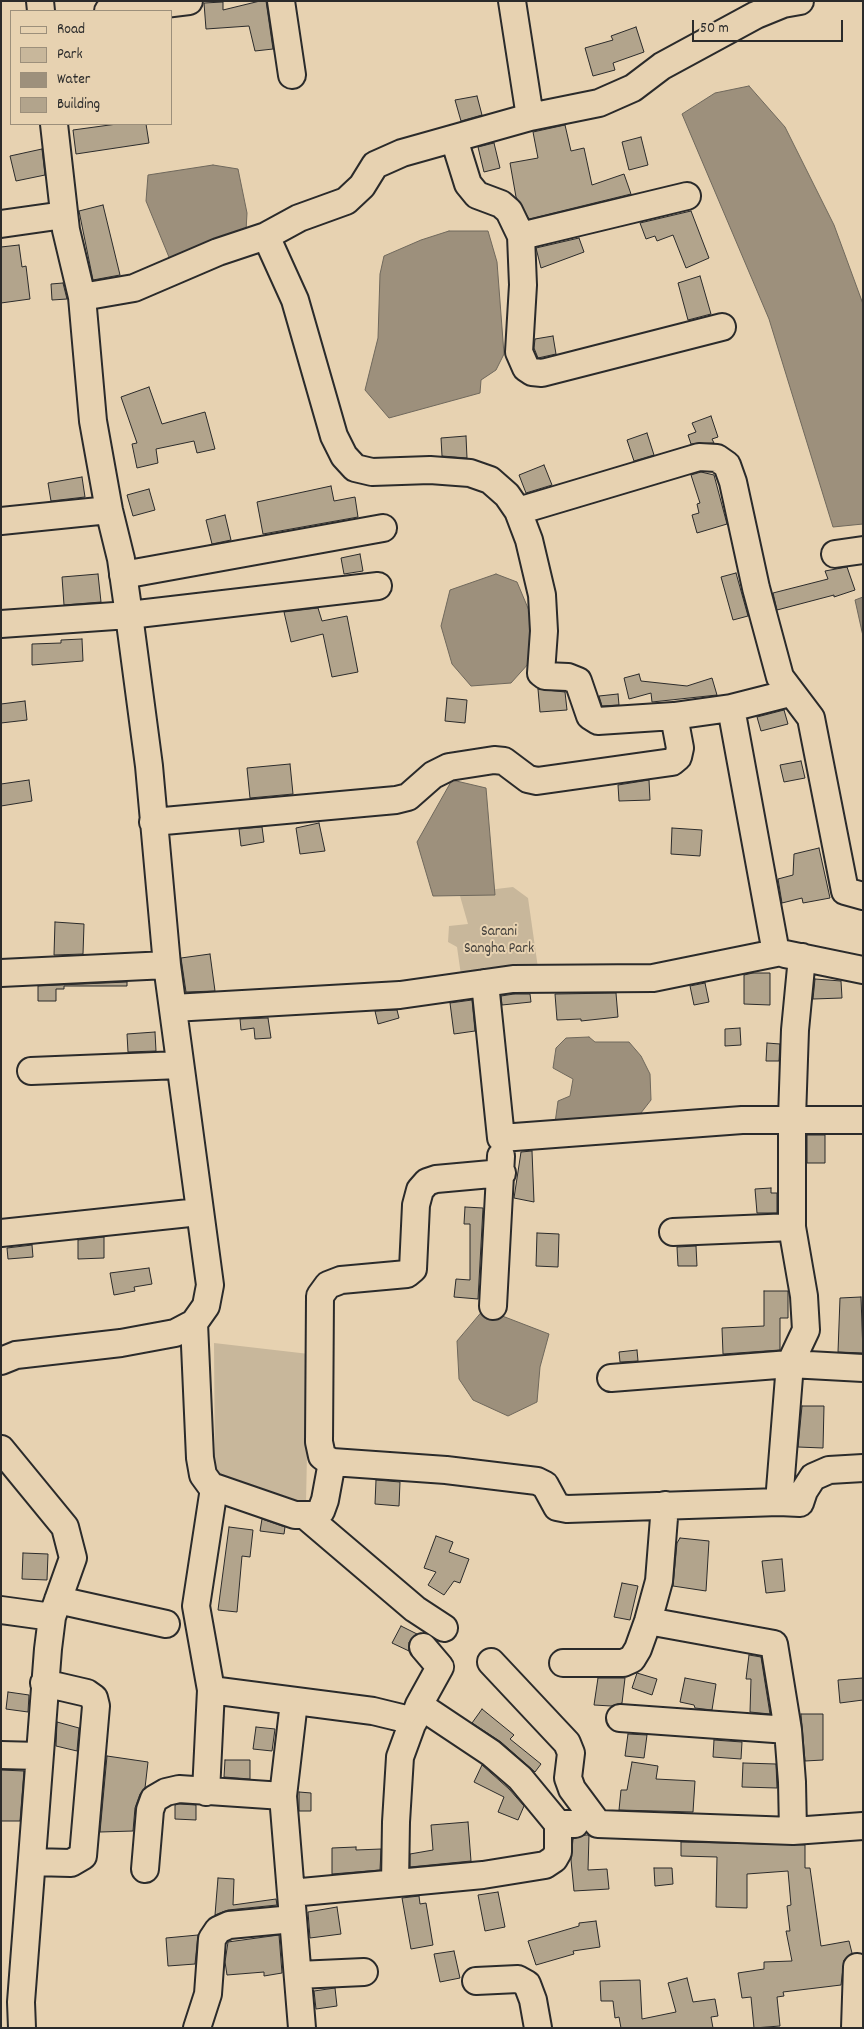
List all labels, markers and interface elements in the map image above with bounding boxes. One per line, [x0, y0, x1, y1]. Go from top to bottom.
legend [10, 10, 172, 125]
scale bar [694, 10, 845, 42]
text: 50 m [700, 18, 729, 40]
text: Road [57, 19, 85, 41]
text: Park [57, 44, 83, 66]
text: Water [57, 69, 90, 91]
text: Building [57, 94, 100, 116]
park label: Sarani Sangha Park [464, 924, 534, 959]

